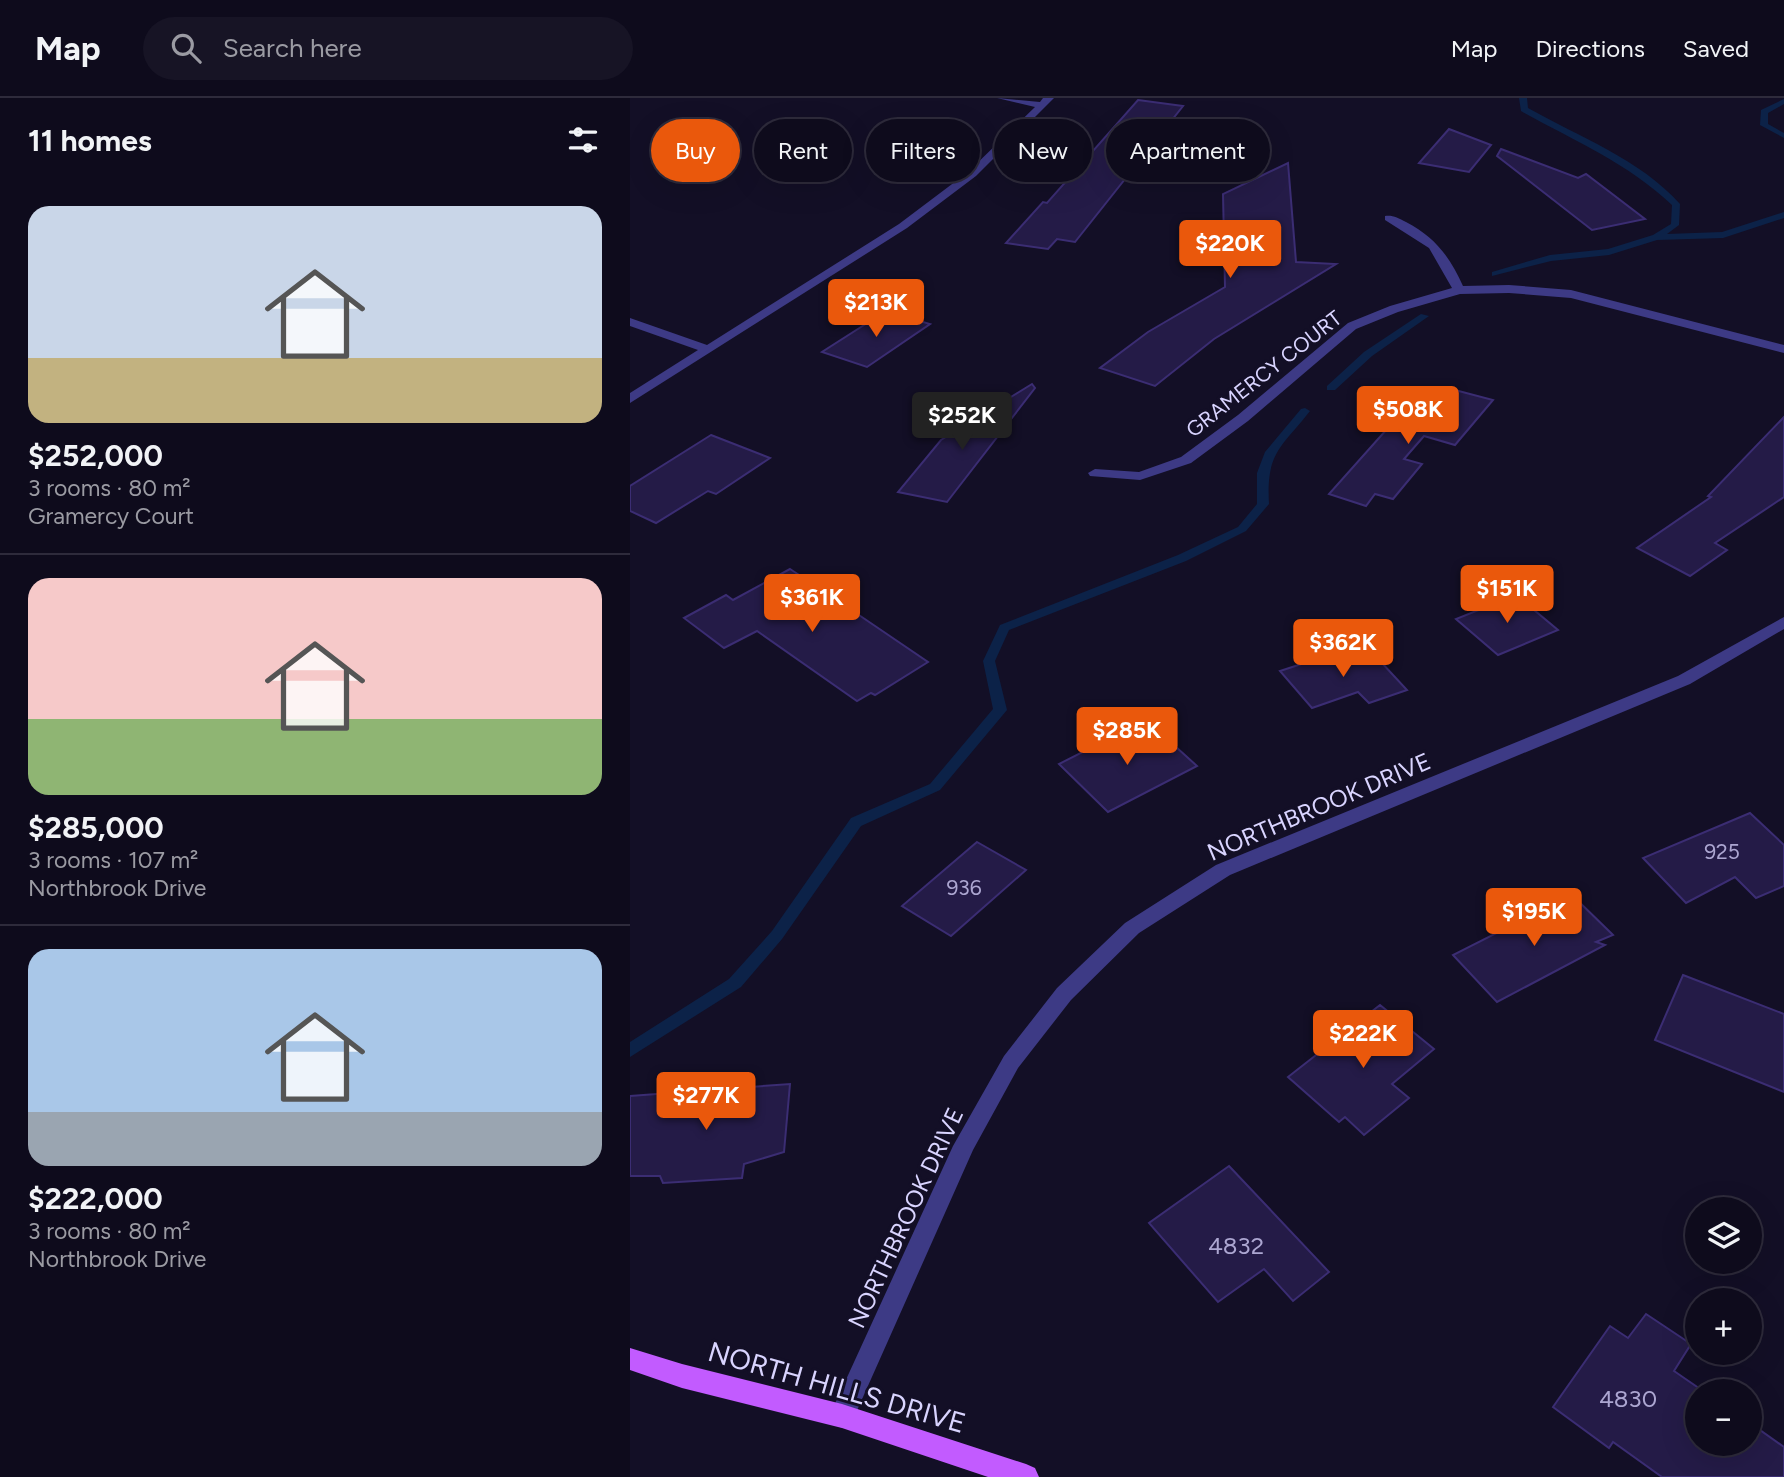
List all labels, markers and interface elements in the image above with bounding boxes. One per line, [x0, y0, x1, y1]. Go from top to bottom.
search box [143, 17, 633, 80]
text: Map [35, 29, 101, 68]
icon: search [167, 29, 205, 67]
text: Search here [223, 32, 362, 64]
text: Map [1451, 34, 1497, 63]
text: Directions [1535, 34, 1645, 63]
text: Saved [1683, 34, 1749, 63]
chip: Buy [651, 119, 740, 182]
chip: Rent [754, 119, 852, 182]
chip: Filters [866, 119, 980, 182]
chip: New [994, 119, 1092, 182]
chip: Apartment [1106, 119, 1270, 182]
icon: filters [564, 121, 602, 159]
text: 11 homes [28, 122, 152, 159]
pin: $220K [1181, 220, 1279, 280]
text: $220K [1195, 229, 1265, 257]
icon: home [252, 251, 378, 377]
pin: $213K [827, 280, 925, 339]
text: $213K [844, 288, 908, 316]
street label: GRAMERCY COURT [1181, 305, 1347, 442]
pin: $508K [1359, 386, 1457, 446]
pin: $252K [913, 392, 1011, 452]
text: $508K [1373, 395, 1443, 423]
text: $252K [928, 401, 996, 429]
text: $252,000 [28, 437, 163, 474]
text: 3 rooms · 80 m² [28, 474, 191, 502]
text: Gramercy Court [28, 502, 194, 530]
pin: $151K [1458, 566, 1556, 625]
pin: $361K [763, 574, 861, 634]
text: $151K [1477, 574, 1537, 602]
text: $361K [780, 583, 844, 611]
pin: $362K [1294, 620, 1392, 679]
icon: home [252, 623, 378, 749]
text: $362K [1309, 628, 1377, 656]
pin: $285K [1078, 708, 1176, 767]
text: $285K [1093, 716, 1161, 744]
street label: NORTHBROOK DRIVE [1203, 746, 1435, 867]
text: $285,000 [28, 809, 164, 846]
house number: 925 [1704, 839, 1740, 864]
text: 3 rooms · 107 m² [28, 846, 198, 874]
text: Northbrook Drive [28, 874, 206, 902]
house number: 936 [946, 875, 982, 900]
pin: $195K [1485, 888, 1583, 948]
text: $195K [1502, 897, 1566, 925]
icon: home [252, 994, 378, 1120]
pin: $222K [1314, 1010, 1412, 1070]
text: $222K [1329, 1019, 1397, 1047]
pin: $277K [657, 1072, 755, 1132]
text: $277K [673, 1081, 739, 1109]
street label: NORTHBROOK DRIVE [842, 1103, 969, 1333]
text: $222,000 [28, 1180, 163, 1217]
map controls [1685, 1197, 1762, 1456]
button: layers [1685, 1197, 1762, 1274]
text: 3 rooms · 80 m² [28, 1217, 191, 1245]
house number: 4832 [1208, 1231, 1264, 1260]
text: Northbrook Drive [28, 1245, 206, 1273]
button: + [1685, 1288, 1762, 1365]
street label: NORTH HILLS DRIVE [704, 1334, 970, 1440]
button: − [1685, 1379, 1762, 1456]
house number: 4830 [1599, 1384, 1657, 1413]

